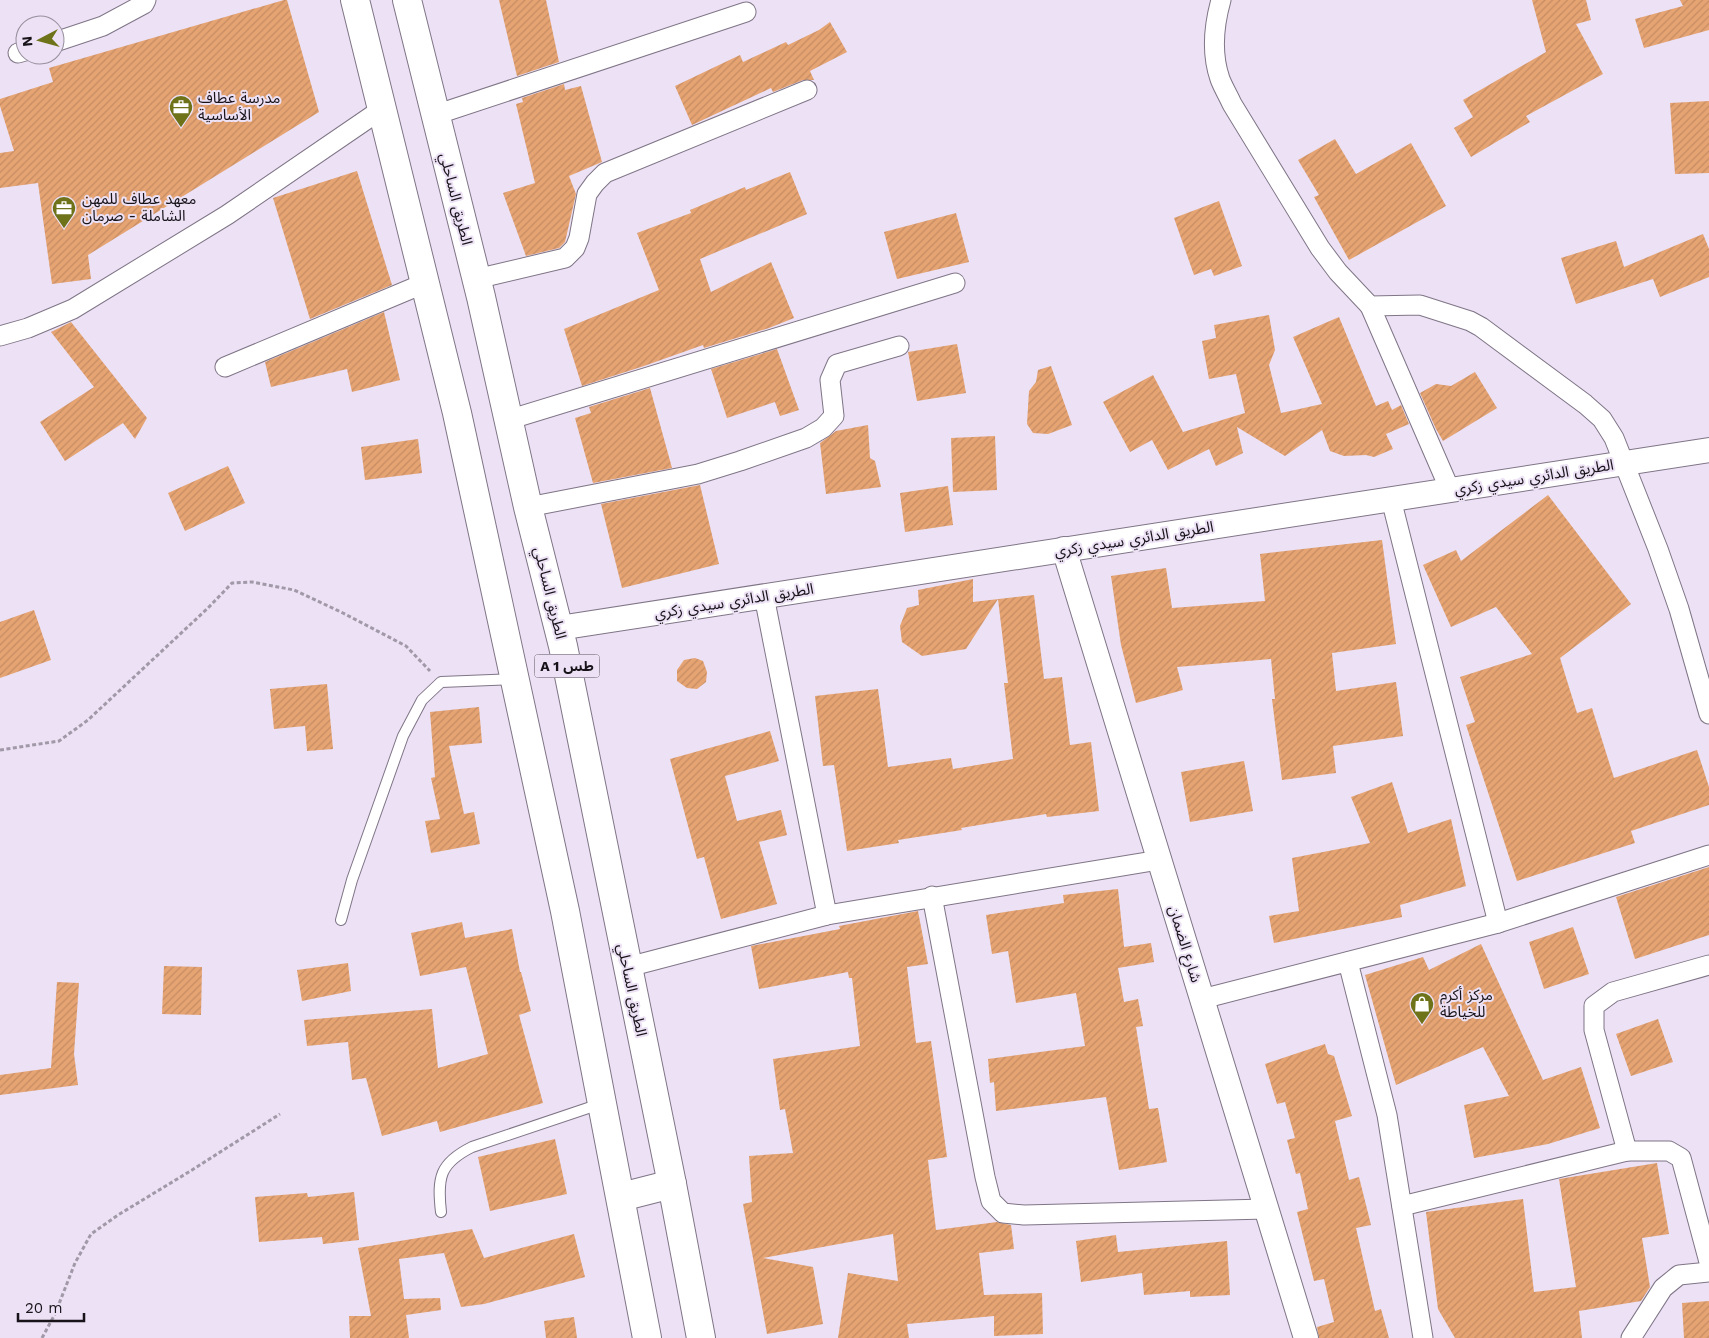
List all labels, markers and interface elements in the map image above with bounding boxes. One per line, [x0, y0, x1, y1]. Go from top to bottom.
north arrow [15, 15, 65, 65]
text: N [19, 35, 36, 47]
place label: مدرسة عطاف الأساسية [198, 89, 280, 124]
office icon: مدرسة عطاف الأساسية [168, 94, 194, 128]
street label: الطريق الساحلي [433, 151, 476, 248]
place label: معهد عطاف للمهن الشاملة - صرمان [82, 190, 196, 225]
office icon: معهد عطاف للمهن الشاملة - صرمان [51, 195, 77, 229]
street label: الطريق الدائري سيدي زكري [1453, 456, 1615, 501]
street label: الطريق الدائري سيدي زكري [1053, 518, 1215, 563]
street label: الطريق الساحلي [527, 545, 570, 642]
street label: الطريق الدائري سيدي زكري [653, 580, 815, 625]
road number: A 1 طس [534, 654, 600, 678]
street label: شارع الضمان [1162, 903, 1205, 986]
street label: الطريق الساحلي [611, 942, 651, 1039]
place label: مركز أكرم للخياطة [1440, 986, 1493, 1021]
shop icon: مركز أكرم للخياطة [1409, 991, 1435, 1025]
scale bar [18, 1290, 84, 1322]
text: 20 m [25, 1299, 63, 1317]

